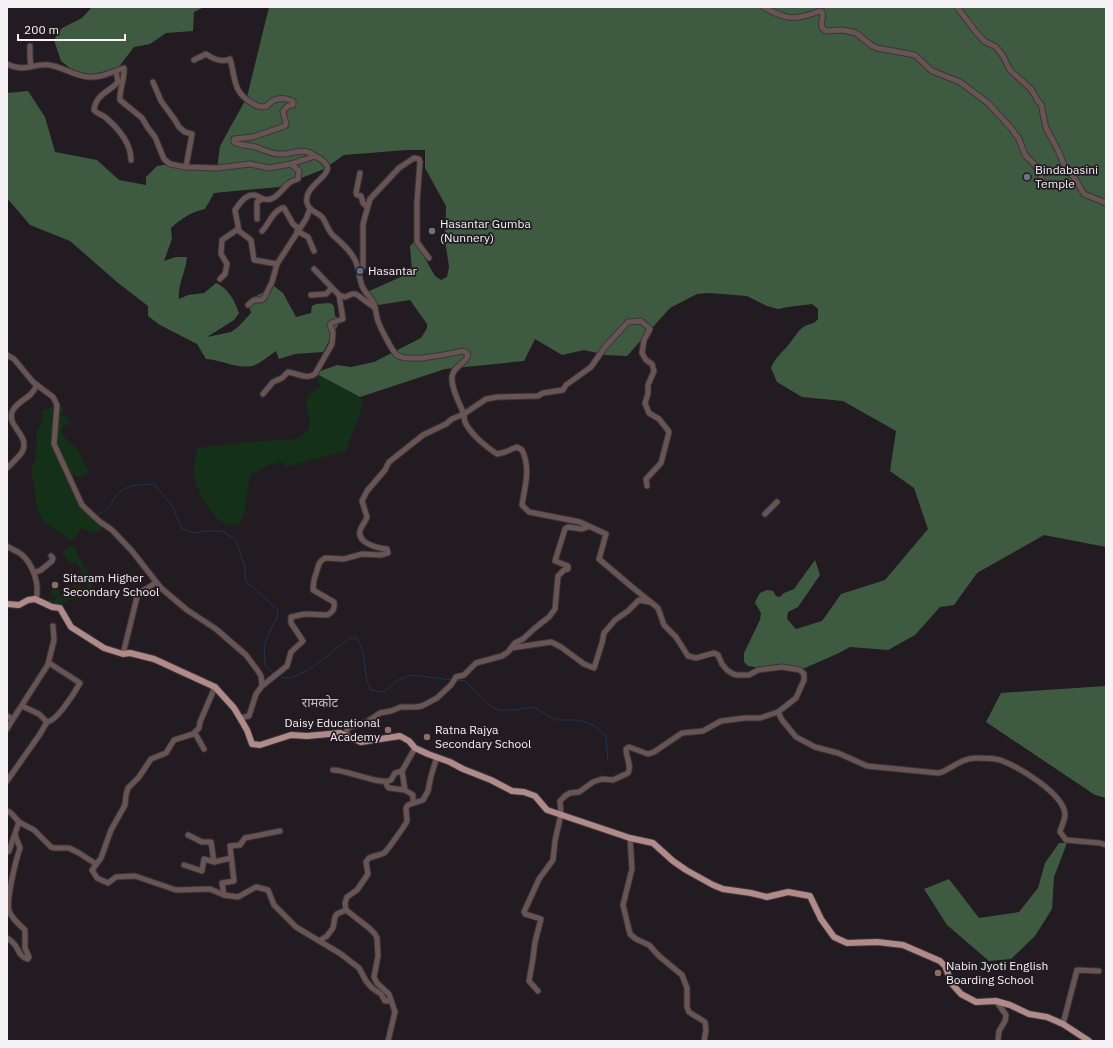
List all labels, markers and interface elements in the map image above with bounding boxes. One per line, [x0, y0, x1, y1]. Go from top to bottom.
scale bar [18, 16, 125, 42]
text: 200 m [24, 22, 59, 37]
place label: Bindabasini Temple [1035, 162, 1098, 191]
marker: Bindabasini Temple [1022, 172, 1032, 182]
place label: Hasantar Gumba (Nunnery) [440, 216, 531, 245]
marker: Hasantar Gumba (Nunnery) [427, 226, 437, 236]
place label: Hasantar [368, 263, 418, 278]
marker: Hasantar [355, 266, 365, 276]
place label: Sitaram Higher Secondary School [63, 570, 159, 599]
marker: Sitaram Higher Secondary School [50, 580, 60, 590]
district label: रामकोट [302, 694, 339, 711]
place label: Daisy Educational Academy [285, 715, 380, 744]
place label: Ratna Rajya Secondary School [435, 722, 531, 751]
marker: Daisy Educational Academy [383, 725, 393, 735]
marker: Ratna Rajya Secondary School [422, 732, 432, 742]
place label: Nabin Jyoti English Boarding School [946, 958, 1048, 987]
marker: Nabin Jyoti English Boarding School [933, 968, 943, 978]

